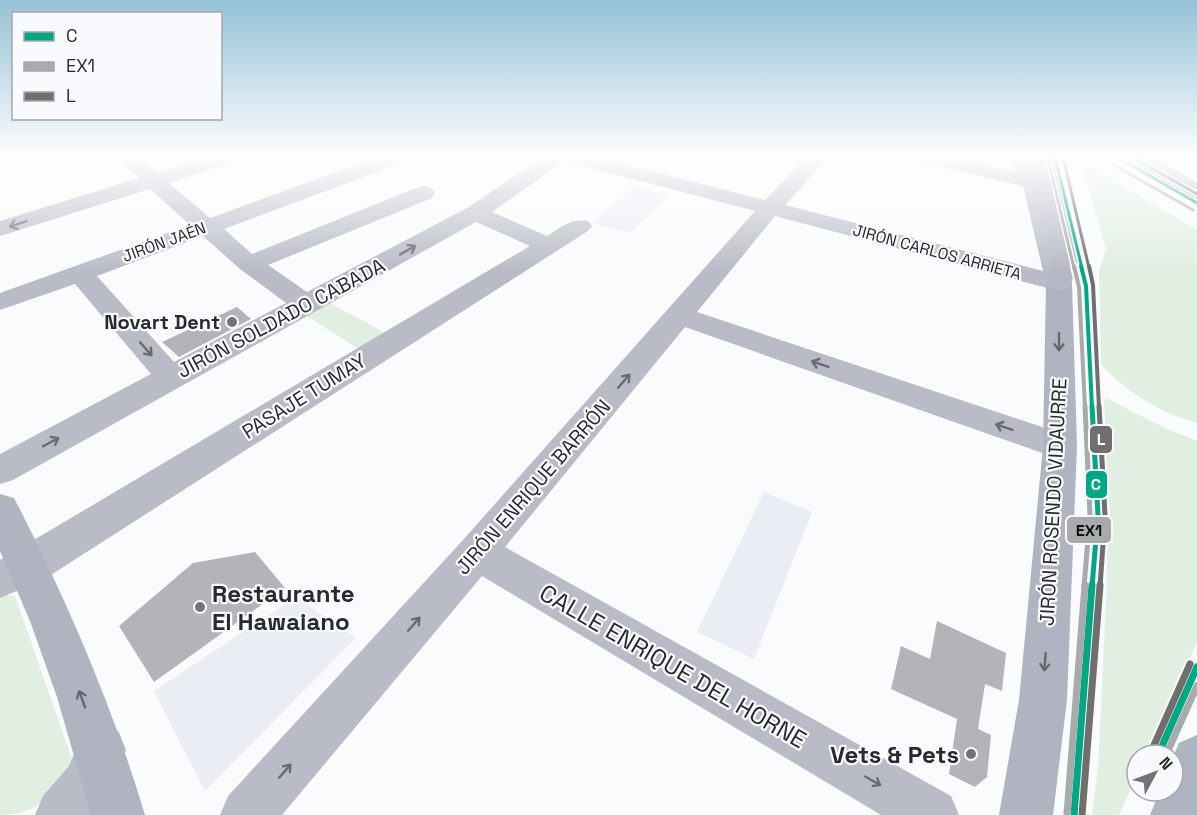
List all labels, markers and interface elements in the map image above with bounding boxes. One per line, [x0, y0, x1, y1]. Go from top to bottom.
legend [12, 12, 222, 120]
text: C [66, 24, 78, 47]
text: EX1 [66, 54, 95, 77]
text: L [66, 84, 76, 107]
street label: JIRÓN JAÉN [119, 217, 209, 267]
one-way arrow [9, 219, 28, 230]
street label: JIRÓN CARLOS ARRIETA [850, 219, 1024, 285]
one-way arrow [399, 244, 416, 256]
street label: JIRÓN SOLDADO CABADA [173, 252, 390, 384]
place label: Novart Dent [104, 309, 220, 335]
marker: Novart Dent [225, 315, 239, 329]
one-way arrow [1053, 331, 1065, 351]
one-way arrow [139, 341, 153, 356]
street label: PASAJE TUMAY [237, 347, 371, 445]
one-way arrow [811, 357, 830, 368]
one-way arrow [617, 374, 631, 389]
street label: JIRÓN ROSENDO VIDAURRE [1034, 377, 1072, 627]
street label: JIRÓN ENRIQUE BARRÓN [450, 394, 616, 580]
one-way arrow [995, 421, 1014, 432]
line badge: L [1089, 425, 1113, 454]
text: L [1097, 429, 1106, 450]
one-way arrow [42, 436, 60, 447]
line badge: C [1085, 470, 1108, 499]
text: C [1091, 474, 1101, 495]
line badge: EX1 [1066, 516, 1112, 544]
text: EX1 [1076, 520, 1102, 541]
street label: CALLE ENRIQUE DEL HORNE [534, 577, 812, 755]
place label: Restaurante El Hawaiano [212, 578, 355, 637]
marker: Restaurante El Hawaiano [193, 600, 207, 614]
one-way arrow [407, 617, 421, 632]
one-way arrow [1040, 652, 1051, 672]
one-way arrow [76, 690, 87, 709]
place label: Vets & Pets [830, 739, 959, 770]
north arrow [1125, 743, 1185, 803]
marker: Vets & Pets [964, 747, 978, 761]
text: N [1154, 753, 1177, 774]
one-way arrow [279, 763, 292, 779]
one-way arrow [864, 775, 881, 787]

